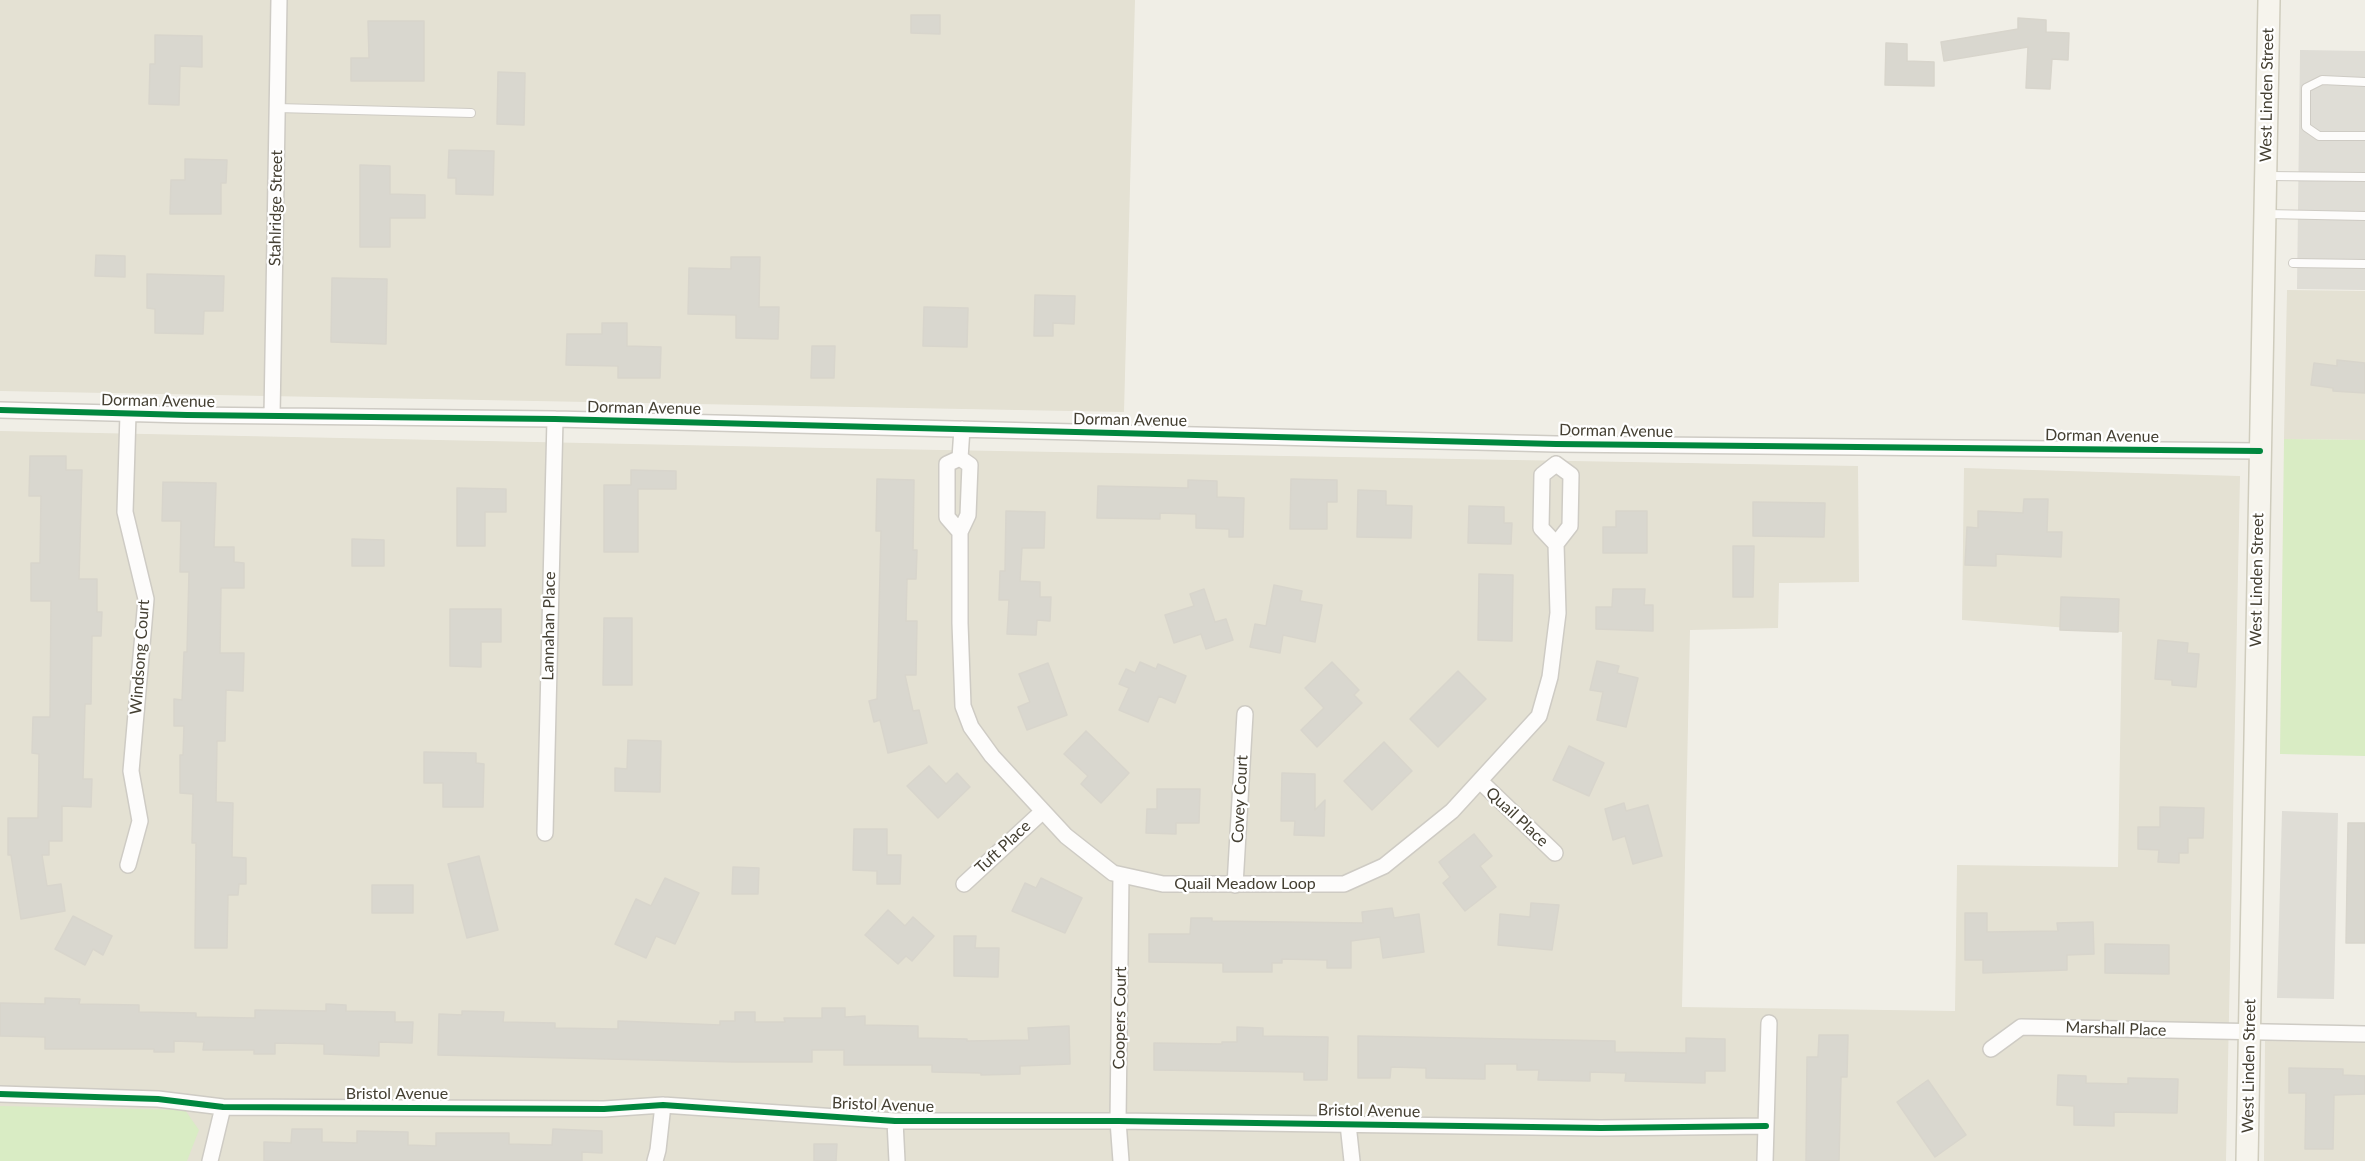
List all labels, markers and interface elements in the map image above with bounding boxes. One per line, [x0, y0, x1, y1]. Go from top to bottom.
street label: West Linden Street [2256, 28, 2278, 162]
street label: Stahlridge Street [265, 150, 287, 266]
street label: Dorman Avenue [101, 390, 215, 412]
street label: Dorman Avenue [587, 397, 701, 419]
street label: Dorman Avenue [1073, 409, 1187, 431]
street label: Dorman Avenue [1559, 420, 1673, 442]
street label: Dorman Avenue [2045, 425, 2159, 447]
street label: West Linden Street [2246, 513, 2268, 647]
street label: Lannahan Place [538, 571, 560, 681]
street label: Windsong Court [126, 599, 154, 715]
street label: Covey Court [1228, 755, 1252, 843]
street label: Quail Place [1482, 783, 1552, 851]
street label: Tuft Place [971, 816, 1035, 878]
street label: Quail Meadow Loop [1174, 874, 1316, 894]
street label: Coopers Court [1110, 966, 1130, 1070]
street label: West Linden Street [2238, 999, 2260, 1133]
street label: Marshall Place [2065, 1018, 2167, 1040]
street label: Bristol Avenue [346, 1084, 448, 1104]
street label: Bristol Avenue [832, 1094, 934, 1116]
street label: Bristol Avenue [1318, 1101, 1420, 1121]

